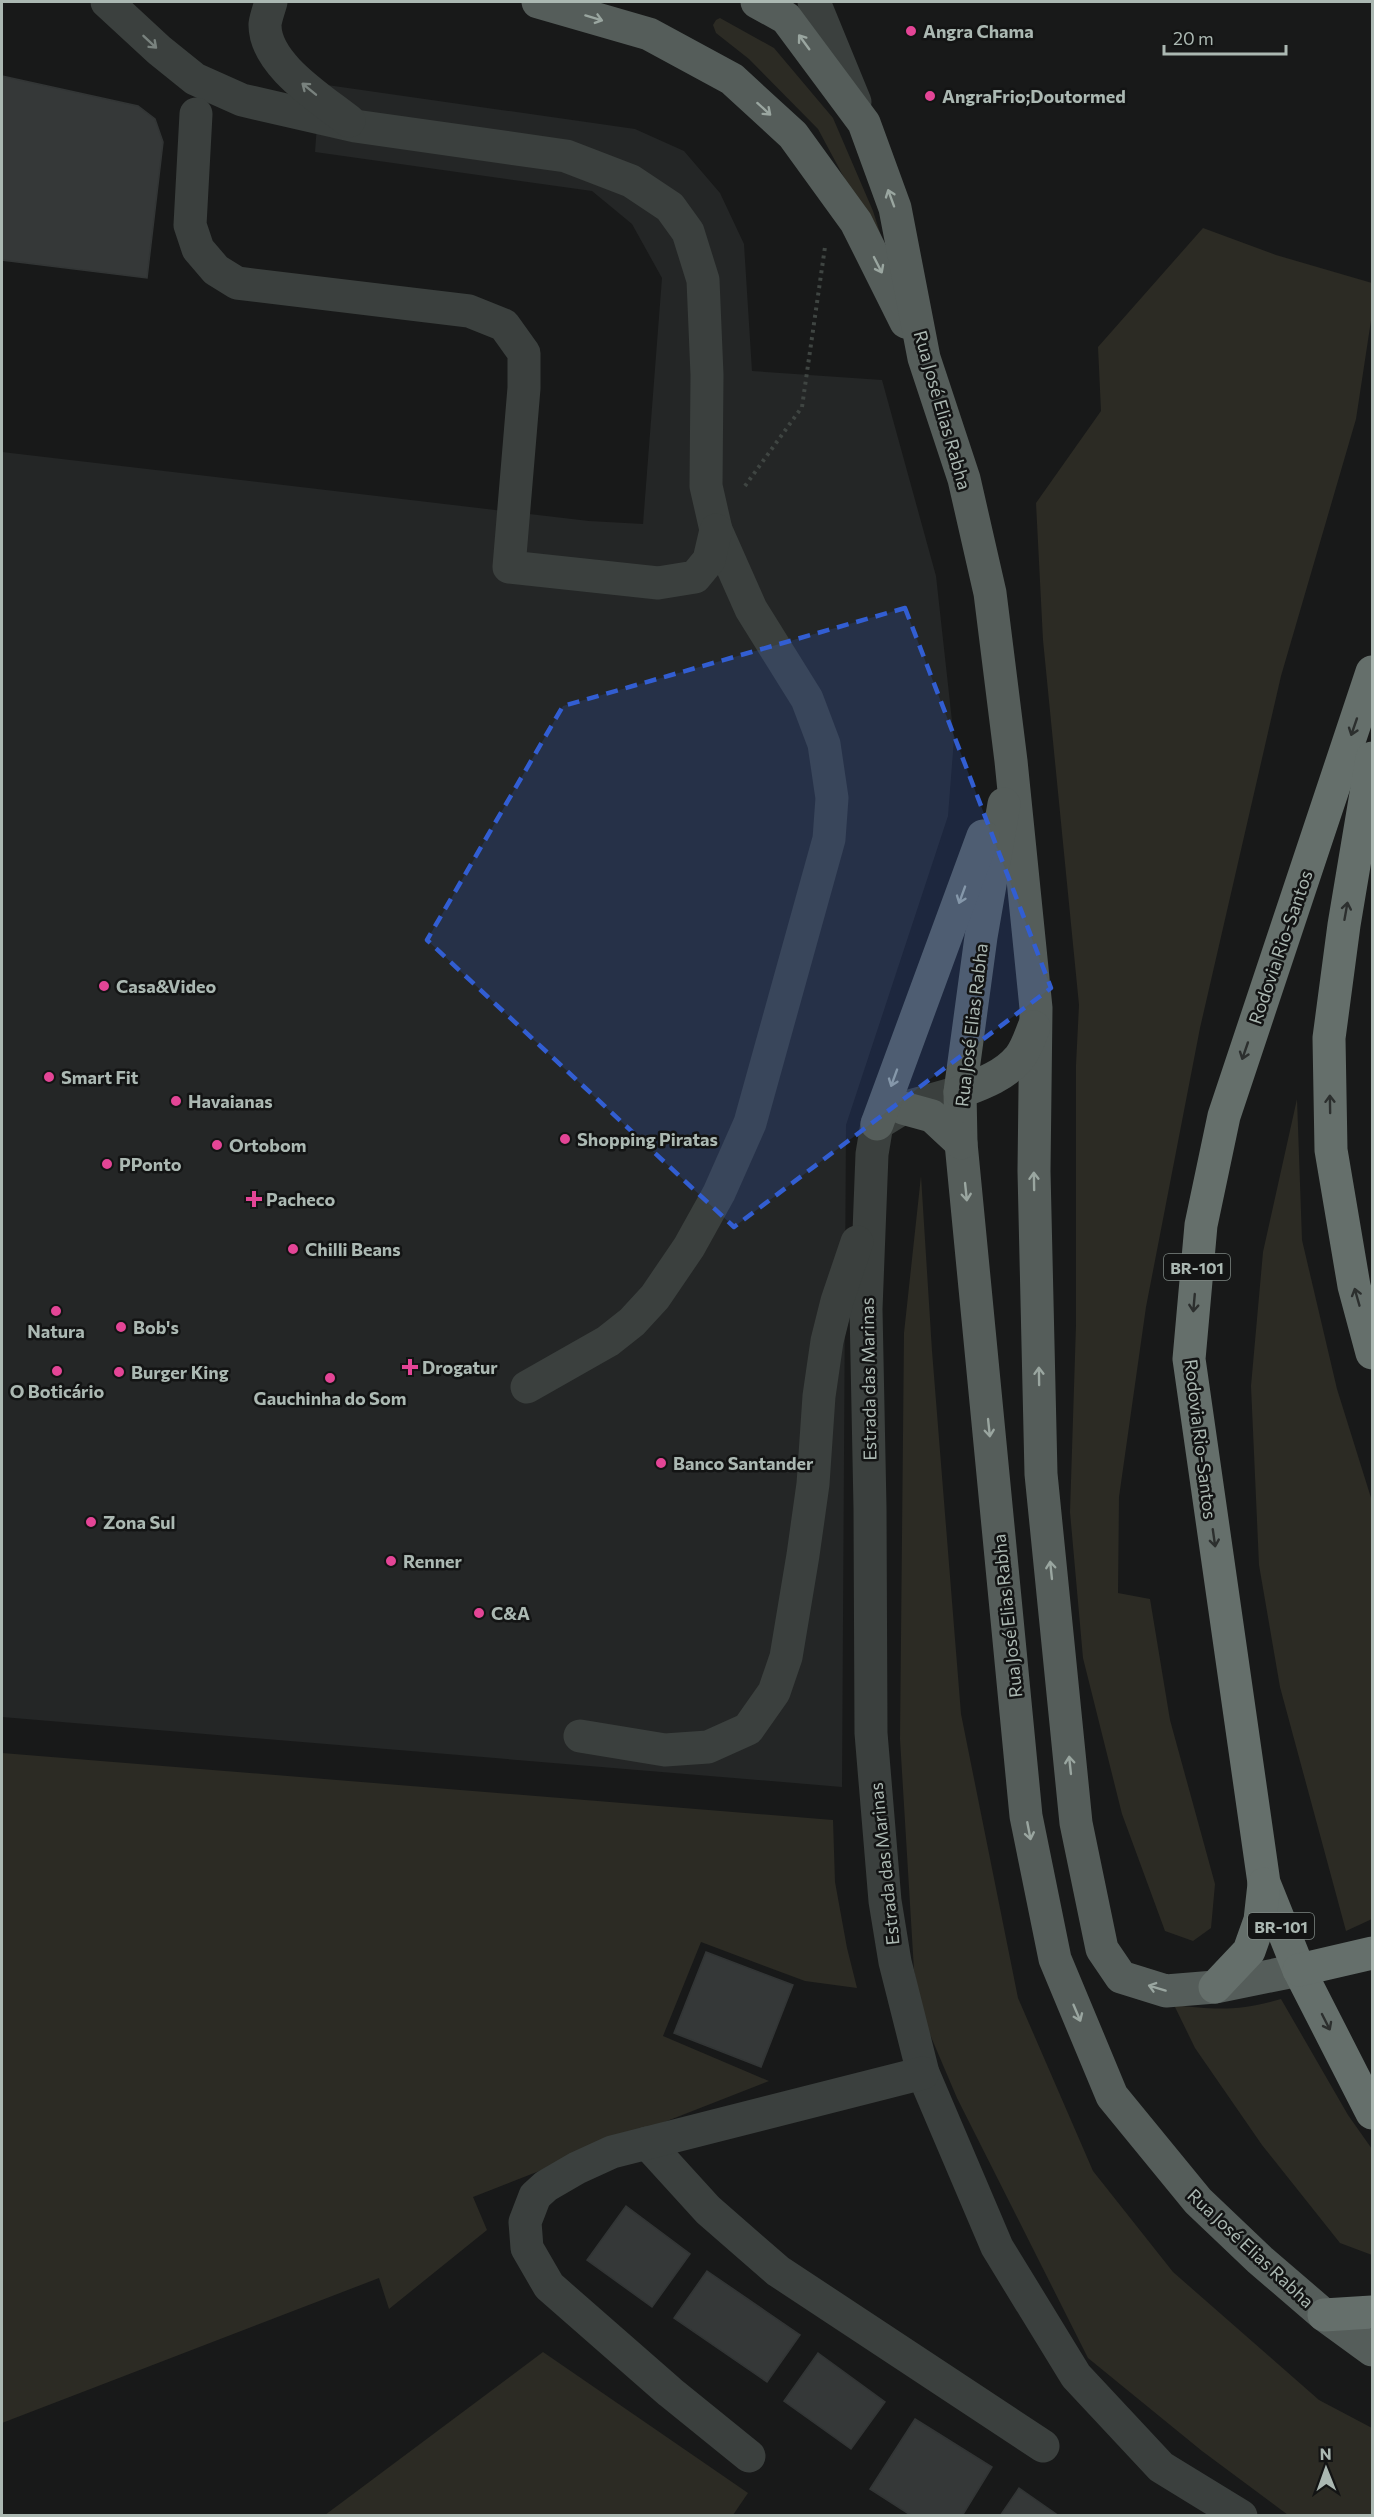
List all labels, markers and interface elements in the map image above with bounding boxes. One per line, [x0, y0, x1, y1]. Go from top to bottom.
one-way arrow [584, 13, 603, 24]
scale bar [1164, 18, 1286, 56]
place label: Angra Chama [923, 20, 1034, 42]
marker: Angra Chama [904, 24, 918, 38]
text: 20 m [1173, 27, 1214, 49]
one-way arrow [142, 34, 157, 48]
one-way arrow [798, 34, 810, 50]
one-way arrow [302, 82, 317, 96]
place label: AngraFrio;Doutormed [942, 85, 1126, 107]
marker: AngraFrio;Doutormed [923, 89, 937, 103]
one-way arrow [756, 101, 771, 115]
one-way arrow [885, 189, 896, 208]
one-way arrow [872, 256, 884, 274]
street label: Rua José Elias Rabha [910, 328, 976, 492]
one-way arrow [1348, 717, 1359, 736]
street label: Rodovia Rio-Santos [1243, 867, 1317, 1027]
one-way arrow [955, 885, 966, 904]
one-way arrow [1341, 901, 1352, 921]
street label: Rua José Elias Rabha [950, 942, 992, 1108]
place label: Casa&Video [116, 975, 217, 997]
marker: Casa&Video [97, 979, 111, 993]
one-way arrow [1239, 1041, 1250, 1060]
place label: Smart Fit [61, 1066, 139, 1088]
one-way arrow [888, 1068, 899, 1087]
marker: Smart Fit [42, 1070, 56, 1084]
place label: Havaianas [188, 1090, 273, 1112]
marker: Havaianas [169, 1094, 183, 1108]
one-way arrow [1324, 1095, 1336, 1115]
place label: Shopping Piratas [577, 1128, 718, 1150]
marker: Shopping Piratas [558, 1132, 572, 1146]
place label: Ortobom [229, 1134, 307, 1156]
marker: Ortobom [210, 1138, 224, 1152]
place label: PPonto [119, 1153, 182, 1175]
marker: PPonto [100, 1157, 114, 1171]
one-way arrow [1028, 1172, 1040, 1192]
one-way arrow [961, 1182, 972, 1202]
place label: Pacheco [266, 1188, 336, 1210]
marker: Pacheco [247, 1192, 261, 1206]
place label: Chilli Beans [305, 1238, 401, 1260]
marker: Chilli Beans [286, 1242, 300, 1256]
road number: BR-101 [1164, 1254, 1230, 1280]
one-way arrow [1351, 1288, 1362, 1307]
one-way arrow [1188, 1293, 1199, 1313]
street label: Estrada das Marinas [856, 1297, 880, 1461]
marker: Natura [49, 1304, 63, 1318]
place label: Bob's [133, 1316, 179, 1338]
place label: Natura [27, 1320, 85, 1342]
marker: Bob's [114, 1320, 128, 1334]
place label: Drogatur [422, 1356, 498, 1378]
street label: Rodovia Rio-Santos [1180, 1358, 1222, 1520]
marker: Drogatur [403, 1360, 417, 1374]
place label: Burger King [131, 1361, 229, 1383]
marker: O Boticário [50, 1364, 64, 1378]
marker: Burger King [112, 1365, 126, 1379]
one-way arrow [1033, 1367, 1045, 1387]
marker: Gauchinha do Som [323, 1371, 337, 1385]
place label: O Boticário [10, 1380, 105, 1402]
place label: Gauchinha do Som [254, 1387, 406, 1409]
one-way arrow [984, 1418, 995, 1438]
place label: Banco Santander [673, 1452, 814, 1474]
marker: Banco Santander [654, 1456, 668, 1470]
place label: Zona Sul [103, 1511, 175, 1533]
marker: Zona Sul [84, 1515, 98, 1529]
one-way arrow [1209, 1528, 1220, 1548]
street label: Rua José Elias Rabha [987, 1533, 1027, 1699]
place label: Renner [403, 1550, 463, 1572]
marker: Renner [384, 1554, 398, 1568]
one-way arrow [1045, 1561, 1056, 1581]
place label: C&A [491, 1602, 530, 1624]
marker: C&A [472, 1606, 486, 1620]
one-way arrow [1064, 1755, 1075, 1775]
street label: Estrada das Marinas [865, 1782, 903, 1946]
one-way arrow [1024, 1821, 1035, 1841]
road number: BR-101 [1248, 1913, 1314, 1939]
one-way arrow [1148, 1982, 1167, 1993]
one-way arrow [1072, 2003, 1083, 2022]
one-way arrow [1320, 2013, 1332, 2031]
street label: Rua José Elias Rabha [1183, 2184, 1319, 2312]
north arrow [1296, 2439, 1356, 2499]
text: N [1320, 2444, 1332, 2463]

